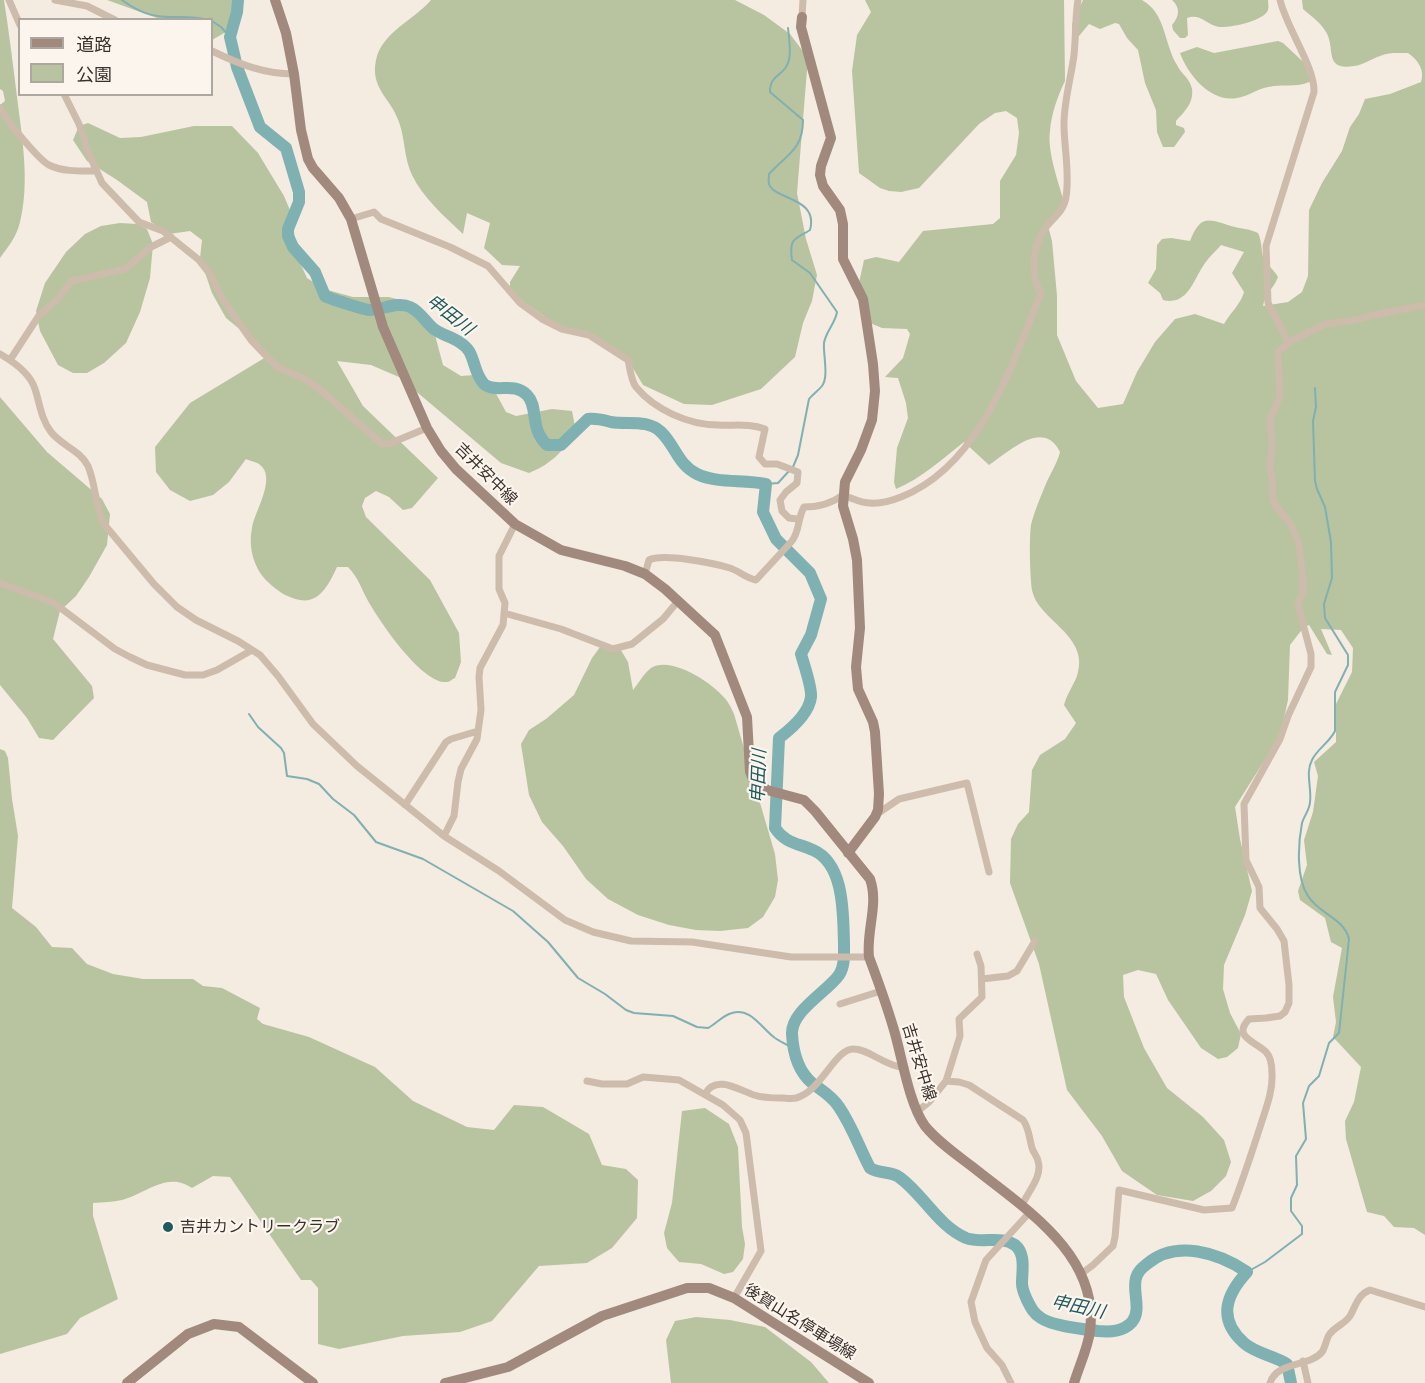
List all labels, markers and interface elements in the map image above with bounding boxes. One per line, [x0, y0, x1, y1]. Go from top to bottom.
legend [18, 18, 213, 96]
text: 道路 [76, 34, 112, 55]
text: 公園 [76, 64, 112, 85]
water label: 申田川 [422, 290, 478, 340]
street label: 吉井安中線 [451, 439, 521, 509]
water label: 申田川 [747, 749, 771, 803]
street label: 吉井安中線 [898, 1021, 940, 1103]
place label: 吉井カントリークラブ [180, 1217, 340, 1237]
marker: 吉井カントリークラブ [161, 1220, 175, 1234]
street label: 後賀山名停車場線 [741, 1280, 859, 1364]
water label: 申田川 [1049, 1291, 1107, 1323]

